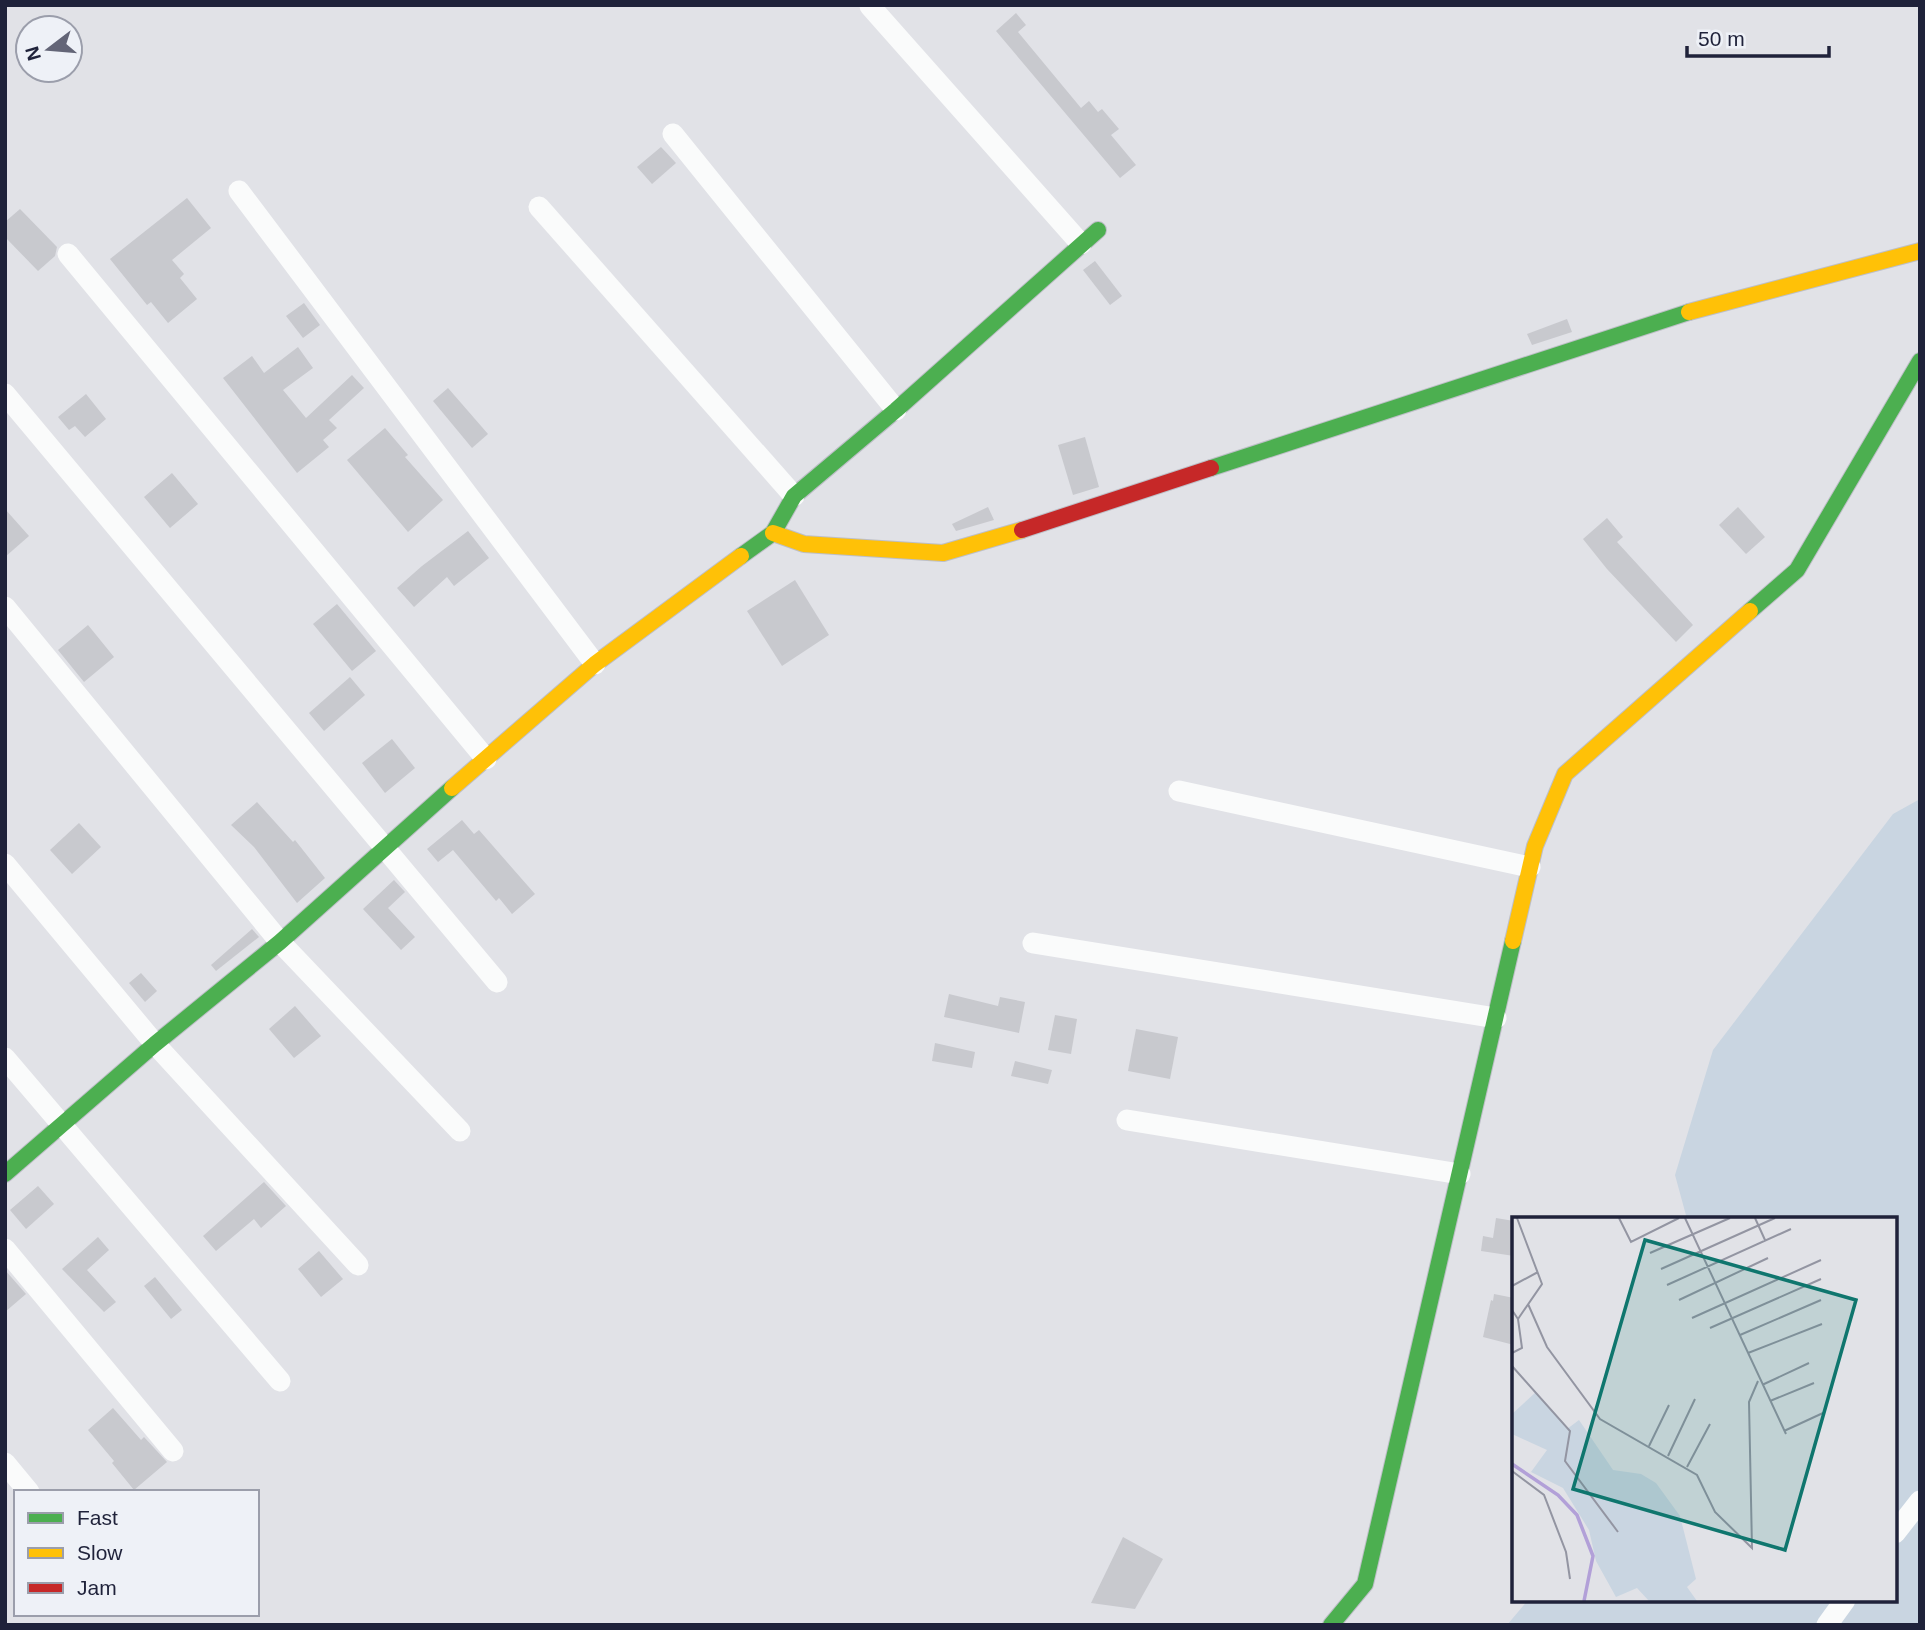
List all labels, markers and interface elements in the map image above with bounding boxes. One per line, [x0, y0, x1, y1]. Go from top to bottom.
north arrow [14, 14, 84, 84]
scale bar [1687, 14, 1829, 58]
text: 50 m [1698, 27, 1745, 50]
text: N [21, 44, 45, 63]
inset map [1512, 1217, 1897, 1602]
legend [14, 1490, 259, 1616]
text: Fast [77, 1506, 118, 1529]
text: Slow [77, 1541, 123, 1564]
text: Jam [77, 1576, 117, 1599]

